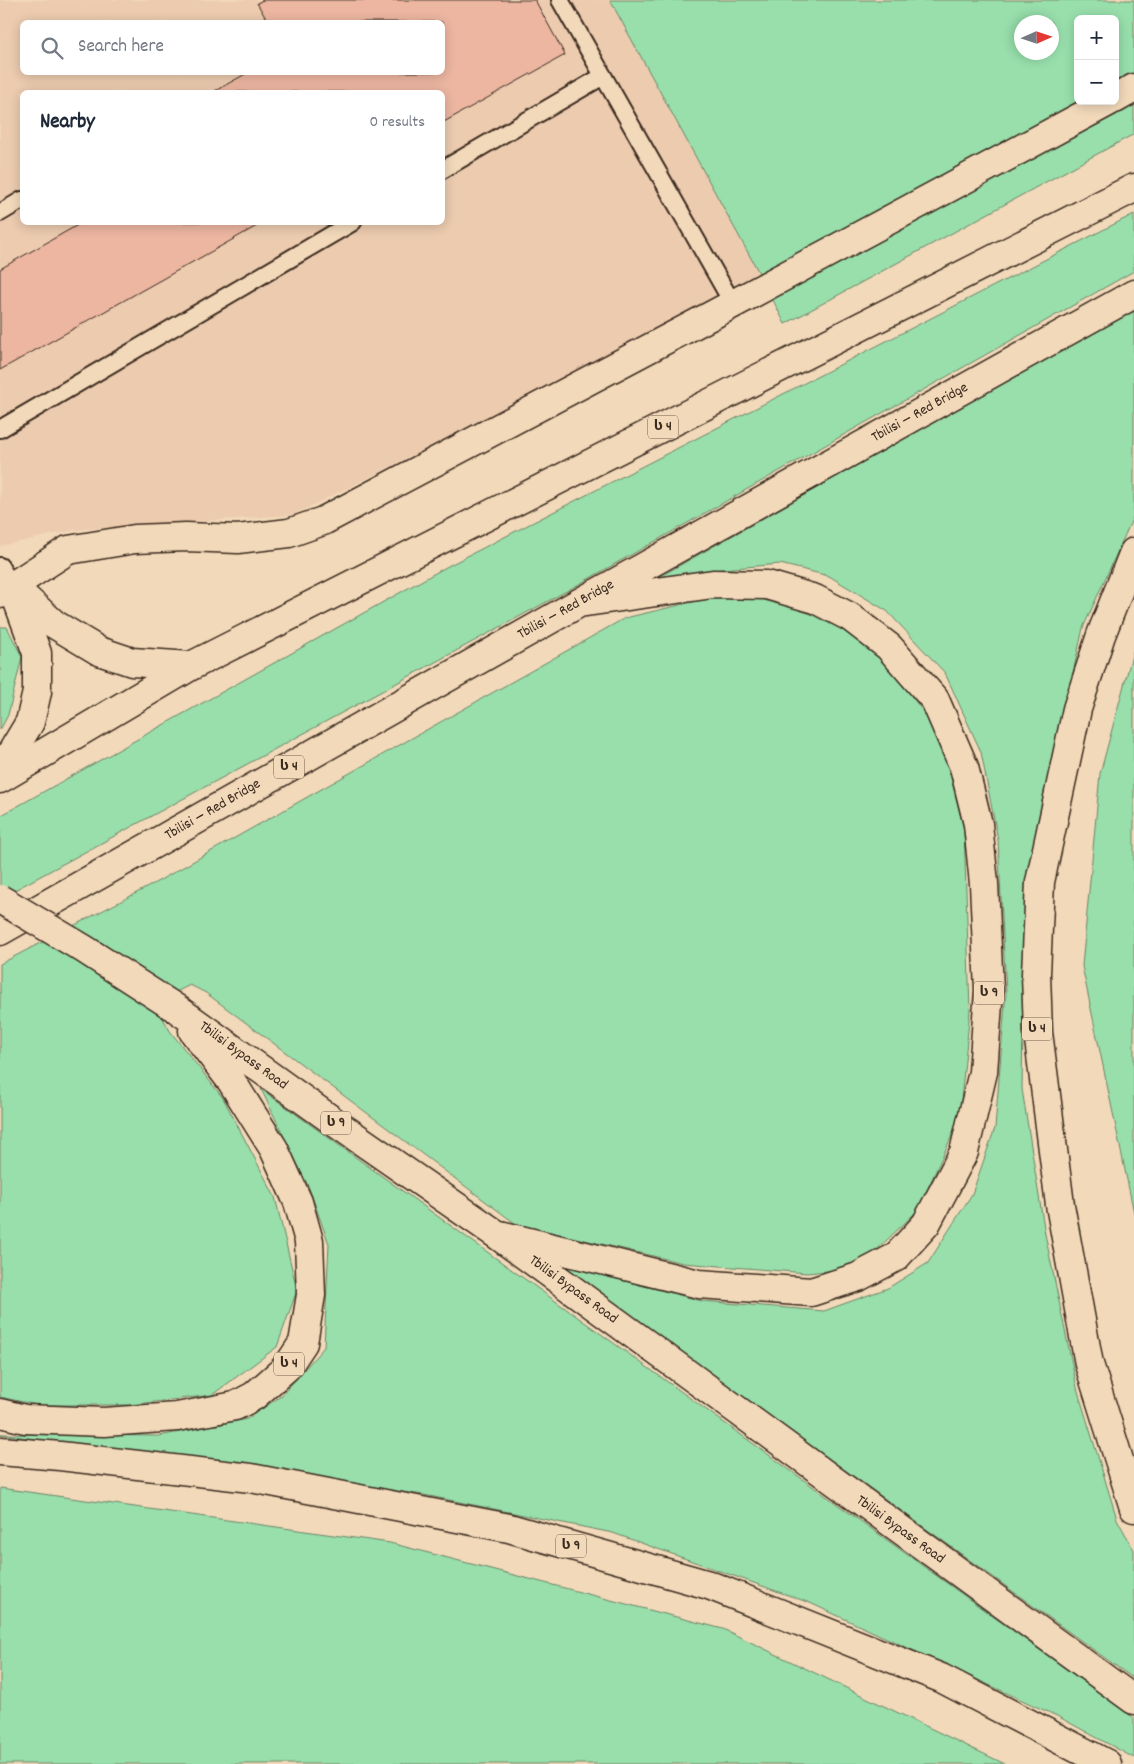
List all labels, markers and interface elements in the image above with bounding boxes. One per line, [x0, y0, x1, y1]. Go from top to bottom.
north arrow [1014, 15, 1059, 60]
map controls [1074, 15, 1119, 105]
button: + [1074, 15, 1119, 60]
search box [20, 20, 445, 75]
icon: search [38, 34, 66, 62]
text: Search here [78, 34, 164, 61]
button: − [1074, 60, 1119, 105]
text: Nearby [40, 108, 95, 138]
text: 0 results [370, 111, 425, 134]
street label: Tbilisi — Red Bridge [868, 377, 973, 449]
road number: ს 4 [648, 416, 678, 438]
street label: Tbilisi — Red Bridge [514, 574, 619, 646]
road number: ს 4 [274, 756, 304, 779]
street label: Tbilisi — Red Bridge [161, 773, 265, 846]
road number: ს 9 [974, 981, 1004, 1004]
street label: Tbilisi Bypass Road [194, 1016, 292, 1096]
road number: ს 4 [1022, 1018, 1052, 1040]
road number: ს 9 [321, 1112, 351, 1134]
street label: Tbilisi Bypass Road [524, 1250, 622, 1330]
road number: ს 4 [274, 1352, 304, 1376]
street label: Tbilisi Bypass Road [851, 1490, 949, 1570]
road number: ს 9 [556, 1534, 586, 1558]

